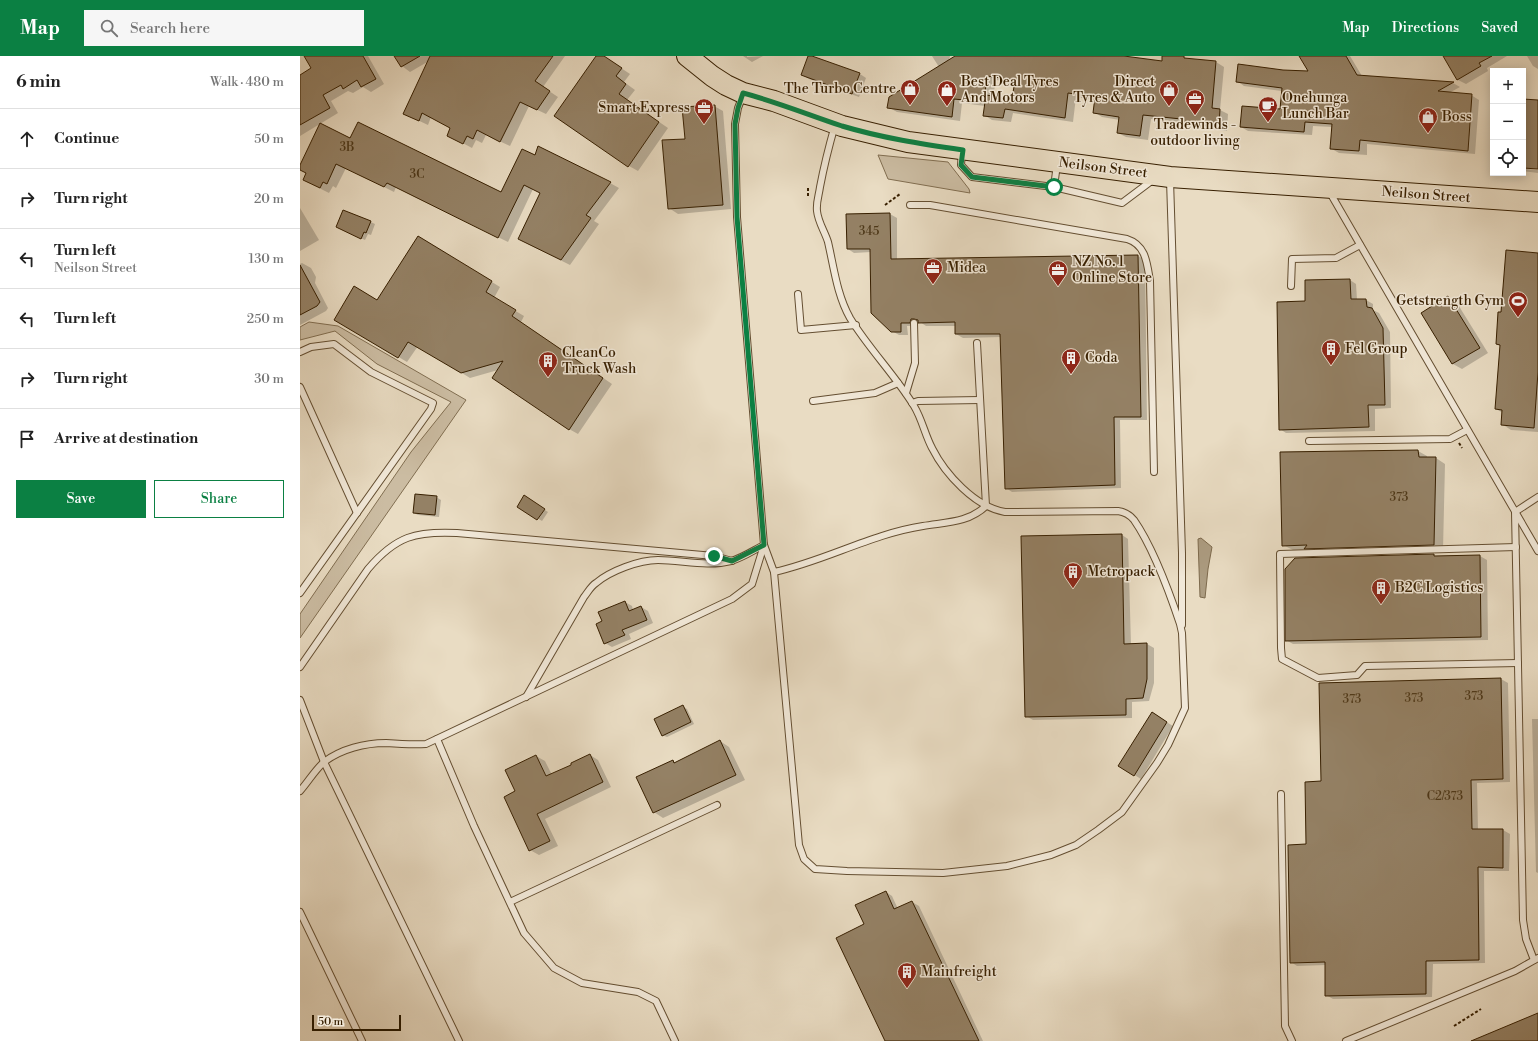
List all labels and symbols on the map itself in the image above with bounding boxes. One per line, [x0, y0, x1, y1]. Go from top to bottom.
place label: Best Deal Tyres And Motors [960, 73, 1059, 107]
place label: Direct Tyres & Auto [1073, 73, 1155, 107]
shop icon: The Turbo Centre [899, 78, 921, 106]
shop icon: Best Deal Tyres And Motors [936, 79, 958, 107]
shop icon: Direct Tyres & Auto [1158, 79, 1180, 107]
place label: The Turbo Centre [784, 80, 896, 98]
office icon: Tradewinds - outdoor living [1184, 88, 1206, 116]
place label: Onehunga Lunch Bar [1282, 89, 1349, 123]
cafe icon: Onehunga Lunch Bar [1257, 95, 1279, 123]
office icon: Smart Express [693, 97, 715, 125]
place label: Smart Express [598, 99, 690, 117]
shop icon: Boss [1417, 106, 1439, 134]
place label: Boss [1441, 108, 1472, 126]
place label: Tradewinds - outdoor living [1150, 116, 1240, 150]
house number: 3B [339, 140, 355, 155]
street label: Neilson Street [1058, 154, 1148, 182]
house number: 3C [410, 167, 424, 182]
route start [1045, 178, 1063, 196]
street label: Neilson Street [1381, 183, 1471, 207]
house number: 345 [859, 224, 880, 239]
place label: NZ No. 1 Online Store [1072, 253, 1152, 287]
office icon: Midea [922, 257, 944, 285]
place label: Midea [947, 259, 987, 277]
office icon: NZ No. 1 Online Store [1047, 259, 1069, 287]
sports icon: Getstrength Gym [1507, 290, 1529, 318]
place label: Getstrength Gym [1396, 292, 1504, 310]
building icon: Fel Group [1320, 338, 1342, 366]
place label: Fel Group [1345, 340, 1408, 358]
place label: CleanCo Truck Wash [562, 344, 637, 378]
building icon: Coda [1060, 347, 1082, 375]
place label: Coda [1085, 349, 1118, 367]
building icon: CleanCo Truck Wash [537, 350, 559, 378]
house number: 373 [1390, 490, 1409, 505]
route end [705, 547, 723, 565]
building icon: Metropack [1062, 561, 1084, 589]
place label: Metropack [1087, 563, 1155, 581]
building icon: B2C Logistics [1370, 577, 1392, 605]
place label: B2C Logistics [1394, 579, 1483, 597]
house number: 373 [1465, 689, 1484, 704]
house number: 373 [1405, 691, 1424, 706]
house number: 373 [1343, 692, 1362, 707]
house number: C2/373 [1427, 789, 1464, 804]
building icon: Mainfreight [896, 961, 918, 989]
place label: Mainfreight [921, 963, 997, 981]
scale bar [312, 1013, 401, 1032]

